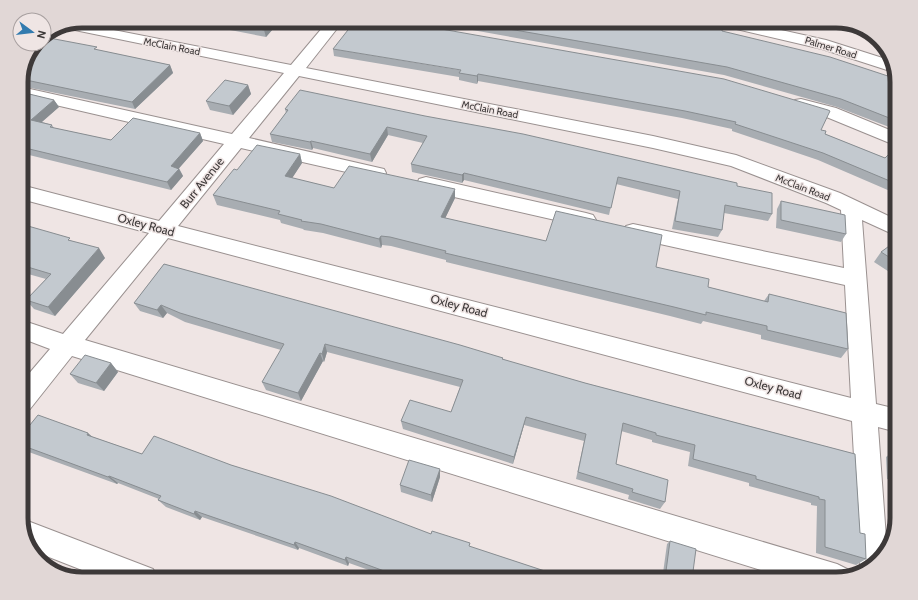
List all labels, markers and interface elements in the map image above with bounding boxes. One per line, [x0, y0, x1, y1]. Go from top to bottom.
north arrow [12, 12, 52, 52]
text: N [34, 29, 49, 40]
street label: Palmer Road [803, 33, 858, 62]
street label: McClain Road [142, 35, 201, 58]
street label: McClain Road [460, 98, 519, 121]
street label: Burr Avenue [176, 154, 227, 211]
street label: McClain Road [774, 171, 832, 204]
street label: Oxley Road [116, 210, 176, 239]
street label: Oxley Road [429, 291, 489, 320]
street label: Oxley Road [743, 373, 803, 402]

